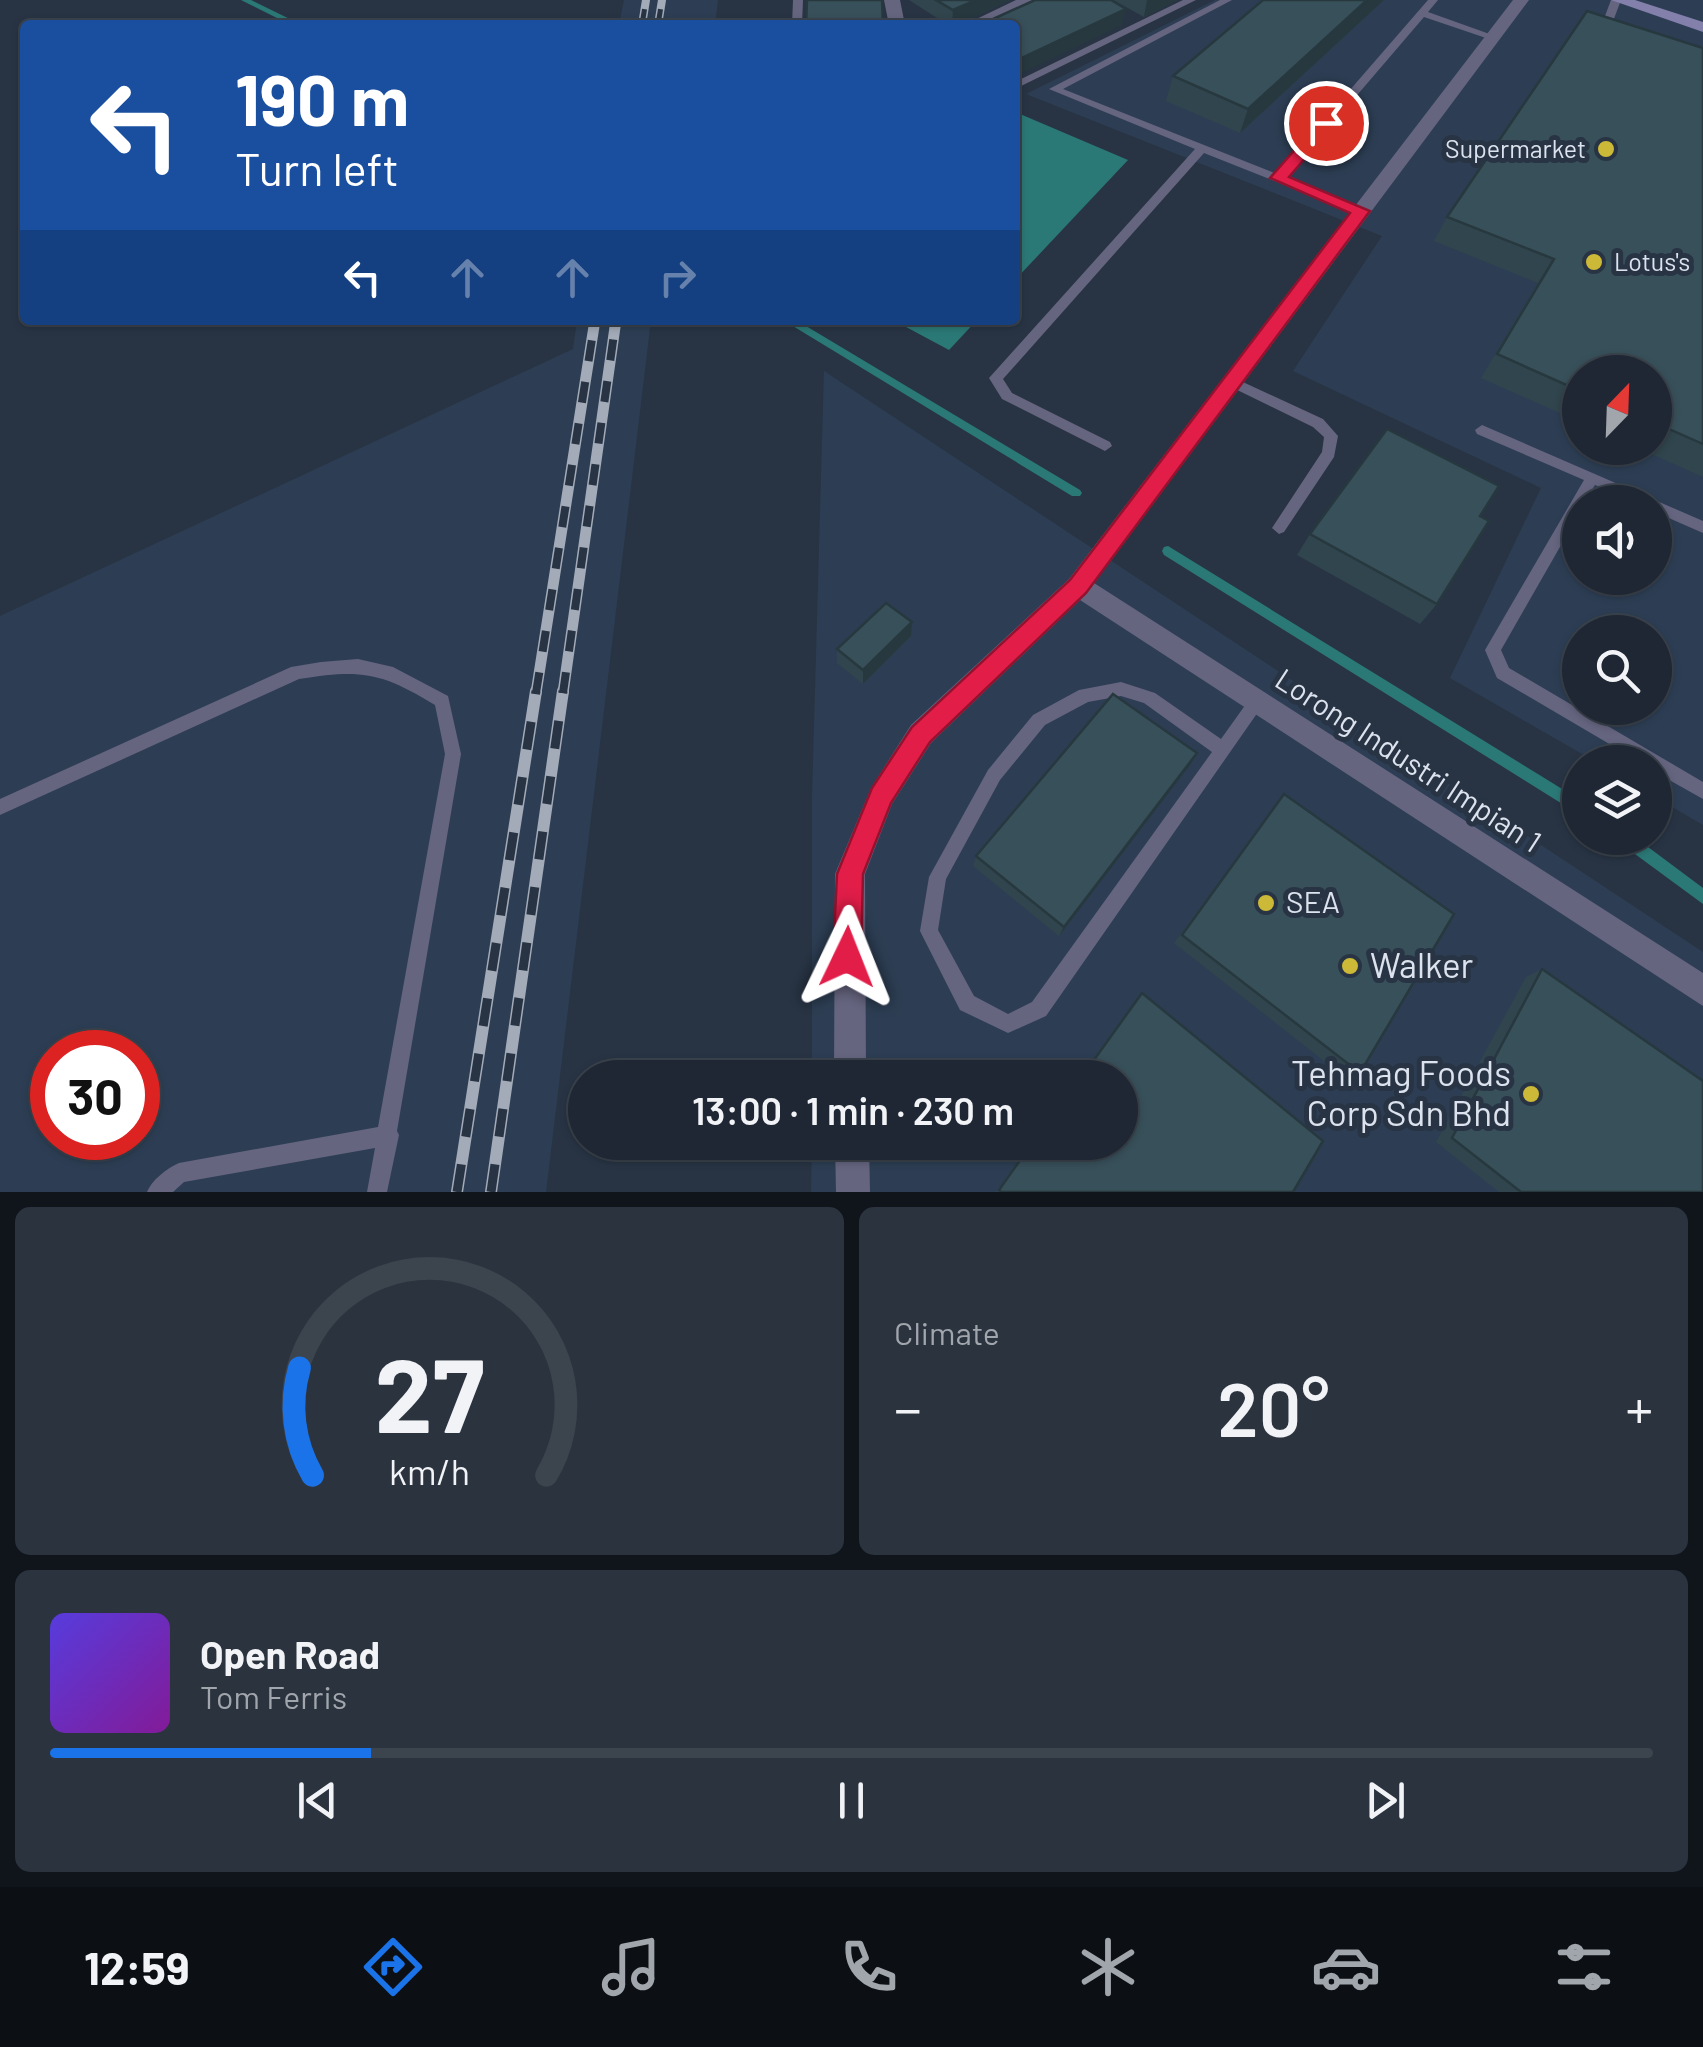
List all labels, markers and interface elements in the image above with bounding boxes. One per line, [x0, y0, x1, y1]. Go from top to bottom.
text: 190 m [235, 56, 409, 140]
icon: left [70, 60, 200, 190]
pin [1284, 81, 1369, 166]
icon: arrive [1299, 96, 1354, 151]
place label: Supermarket [1445, 133, 1586, 163]
marker: Supermarket [1595, 138, 1617, 160]
text: Turn left [235, 141, 399, 195]
place label: Lotus's [1614, 246, 1690, 276]
icon: left [335, 250, 390, 305]
icon: ahead [440, 250, 495, 305]
icon: ahead [545, 250, 600, 305]
icon: right [650, 250, 705, 305]
marker: Lotus's [1583, 251, 1605, 273]
north arrow [1562, 355, 1672, 465]
map controls [1562, 355, 1672, 855]
button: sound [1562, 485, 1672, 595]
button: search [1562, 615, 1672, 725]
street label: Lorong Industri Impian 1 [1269, 660, 1549, 859]
button: layers [1562, 745, 1672, 855]
place label: SEA [1286, 883, 1340, 919]
marker: SEA [1255, 892, 1277, 914]
position arrow [795, 905, 899, 1009]
place label: Walker [1370, 943, 1474, 985]
marker: Walker [1339, 955, 1361, 977]
speed limit sign: 30 [30, 1030, 160, 1160]
place label: Tehmag Foods Corp Sdn Bhd [1291, 1051, 1511, 1133]
marker: Tehmag Foods Corp Sdn Bhd [1520, 1083, 1542, 1105]
text: 13:00 · 1 min · 230 m [692, 1087, 1014, 1133]
text: Climate [894, 1313, 1000, 1351]
text: 27 [375, 1329, 484, 1454]
text: 20° [1217, 1362, 1330, 1452]
text: − [894, 1374, 922, 1440]
text: + [1625, 1374, 1653, 1440]
text: km/h [389, 1449, 470, 1492]
text: Open Road [200, 1631, 380, 1677]
text: Tom Ferris [200, 1677, 347, 1715]
icon: previous [290, 1773, 345, 1828]
icon: pause [824, 1773, 879, 1828]
icon: next [1358, 1773, 1413, 1828]
icon: directions [358, 1932, 428, 2002]
icon: music [596, 1932, 666, 2002]
icon: phone [834, 1932, 904, 2002]
icon: climate [1073, 1932, 1143, 2002]
icon: car [1311, 1932, 1381, 2002]
icon: filters [1549, 1932, 1619, 2002]
text: 12:59 [84, 1940, 190, 1994]

